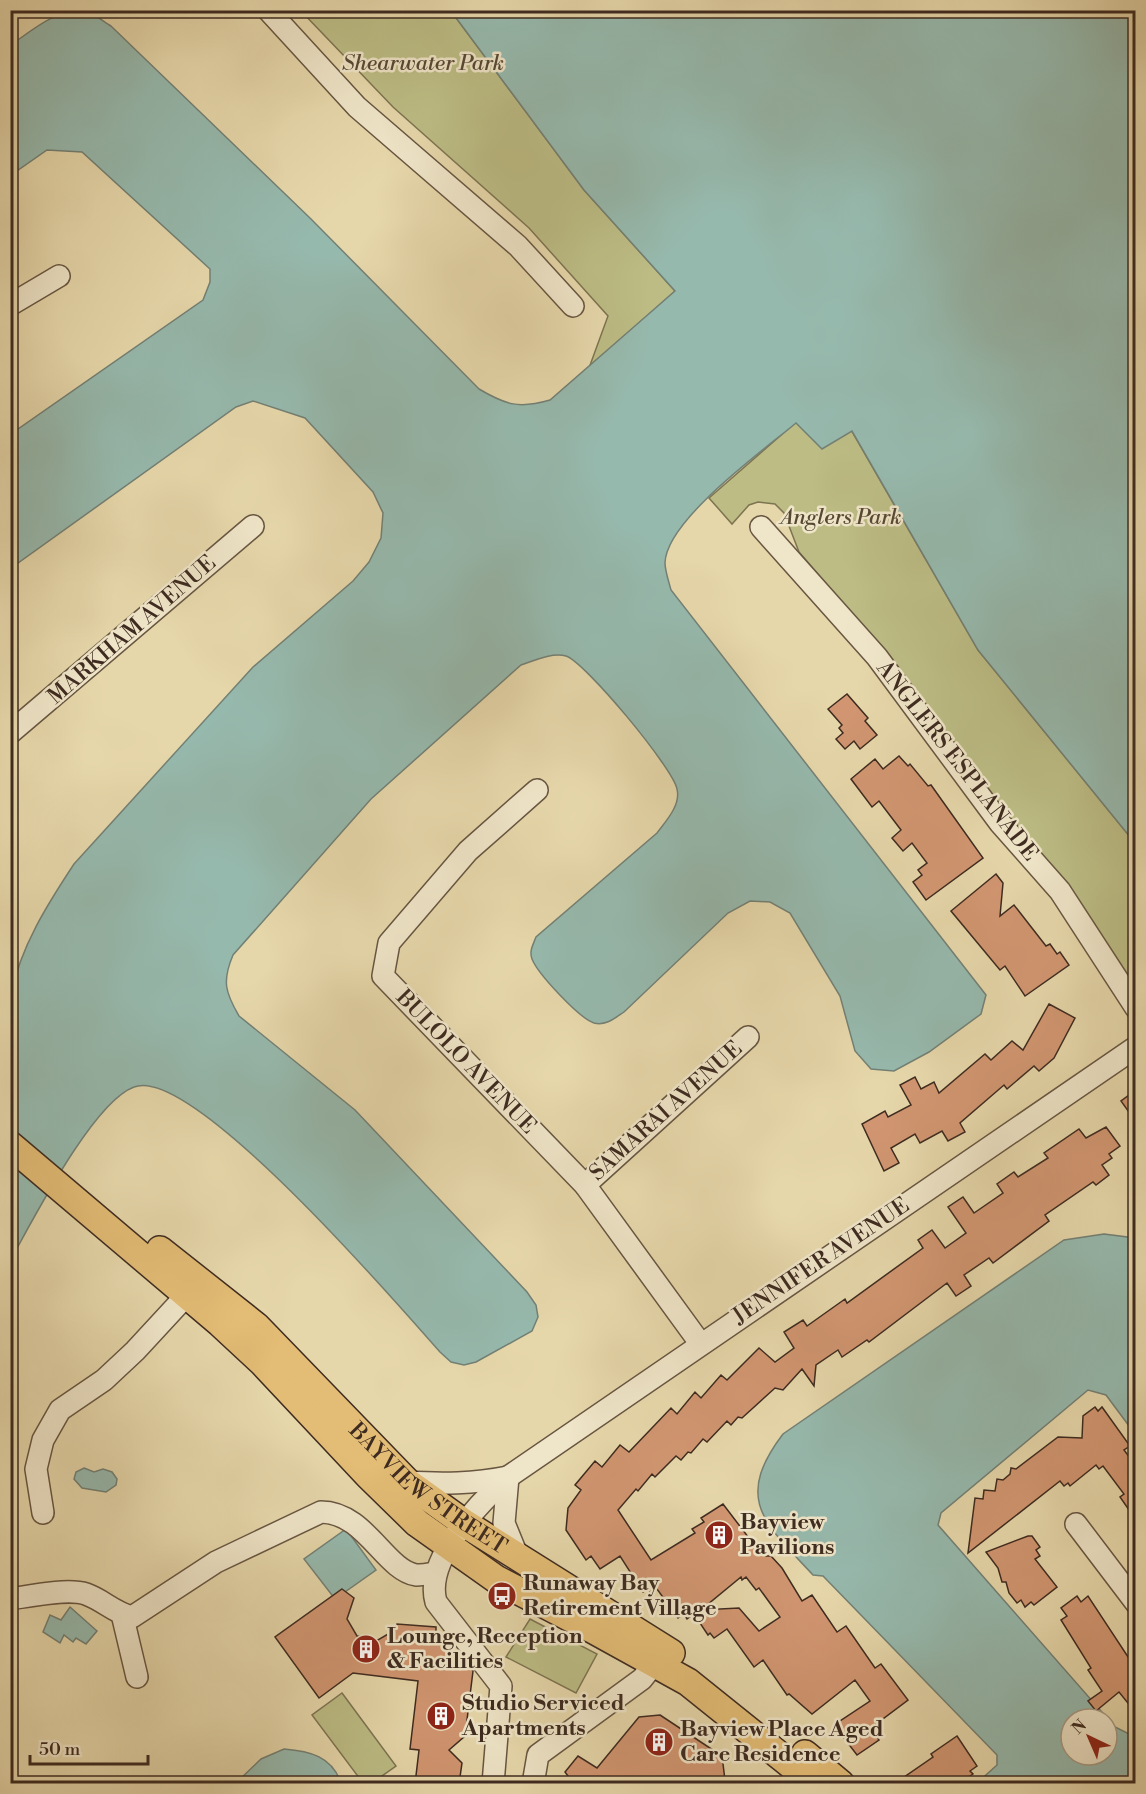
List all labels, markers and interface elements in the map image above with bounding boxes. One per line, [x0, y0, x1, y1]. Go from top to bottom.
park label: Shearwater Park [342, 50, 504, 77]
park label: Anglers Park [779, 504, 901, 531]
street label: MARKHAM AVENUE [42, 550, 222, 710]
street label: ANGLERS ESPLANADE [870, 655, 1044, 866]
street label: BULOLO AVENUE [390, 984, 542, 1140]
street label: SAMARAI AVENUE [584, 1035, 748, 1187]
street label: JENNIFER AVENUE [727, 1192, 914, 1331]
street label: BAYVIEW STREET [343, 1416, 512, 1560]
place label: Bayview Pavilions [740, 1509, 834, 1561]
building icon: Bayview Pavilions [703, 1519, 735, 1551]
place label: Runaway Bay Retirement Village [523, 1570, 717, 1622]
bus stop icon: Runaway Bay Retirement Village [486, 1580, 518, 1612]
place label: Lounge, Reception & Facilities [387, 1623, 583, 1675]
building icon: Lounge, Reception & Facilities [350, 1633, 382, 1665]
place label: Studio Serviced Apartments [461, 1690, 625, 1742]
building icon: Studio Serviced Apartments [425, 1700, 457, 1732]
north arrow [1059, 1707, 1119, 1767]
text: N [1068, 1715, 1091, 1739]
place label: Bayview Place Aged Care Residence [680, 1716, 884, 1768]
building icon: Bayview Place Aged Care Residence [643, 1726, 675, 1758]
scale bar [30, 1728, 148, 1766]
text: 50 m [39, 1738, 81, 1761]

